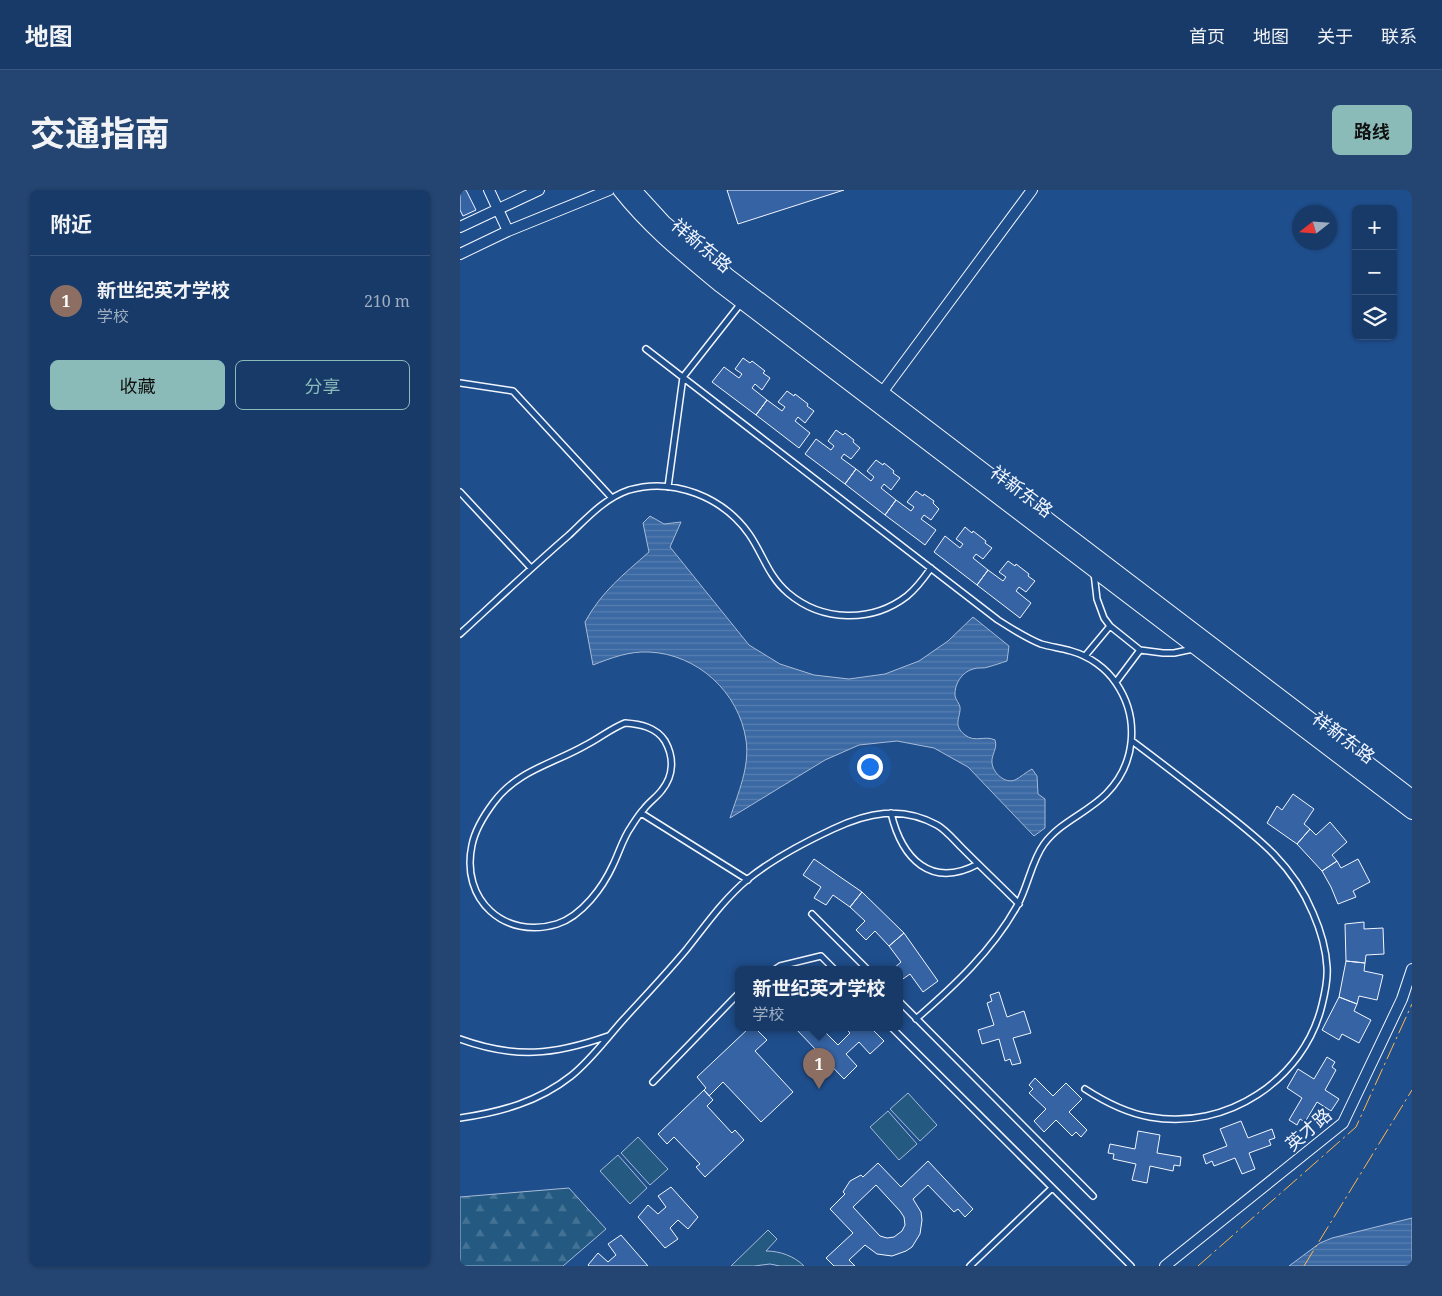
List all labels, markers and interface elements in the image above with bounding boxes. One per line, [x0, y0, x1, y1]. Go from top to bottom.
text: 地图 [25, 19, 73, 52]
text: 首页 [1189, 24, 1225, 48]
text: 地图 [1253, 24, 1289, 48]
text: 关于 [1317, 24, 1353, 48]
text: 联系 [1381, 24, 1417, 48]
button: 路线 [1332, 105, 1412, 155]
text: 交通指南 [30, 109, 170, 156]
north arrow [1292, 205, 1337, 250]
map controls [1352, 205, 1397, 340]
button: + [1352, 205, 1397, 250]
text: 附近 [50, 210, 92, 238]
street label: 祥新东路 [667, 213, 737, 277]
button: − [1352, 250, 1397, 295]
text: 新世纪英才学校 [97, 277, 230, 303]
text: 1 [61, 290, 71, 312]
text: 210 m [364, 290, 410, 312]
button: layers [1352, 295, 1397, 340]
text: 学校 [97, 305, 129, 327]
button: 收藏 [50, 360, 225, 410]
button: 分享 [235, 360, 410, 410]
street label: 祥新东路 [986, 460, 1058, 522]
street label: 祥新东路 [1308, 706, 1380, 768]
your location [857, 754, 883, 780]
popup [735, 966, 903, 1031]
text: 新世纪英才学校 [752, 975, 886, 1001]
text: 学校 [752, 1003, 785, 1025]
pin: 1 [803, 1048, 835, 1089]
street label: 英才路 [1280, 1102, 1336, 1156]

